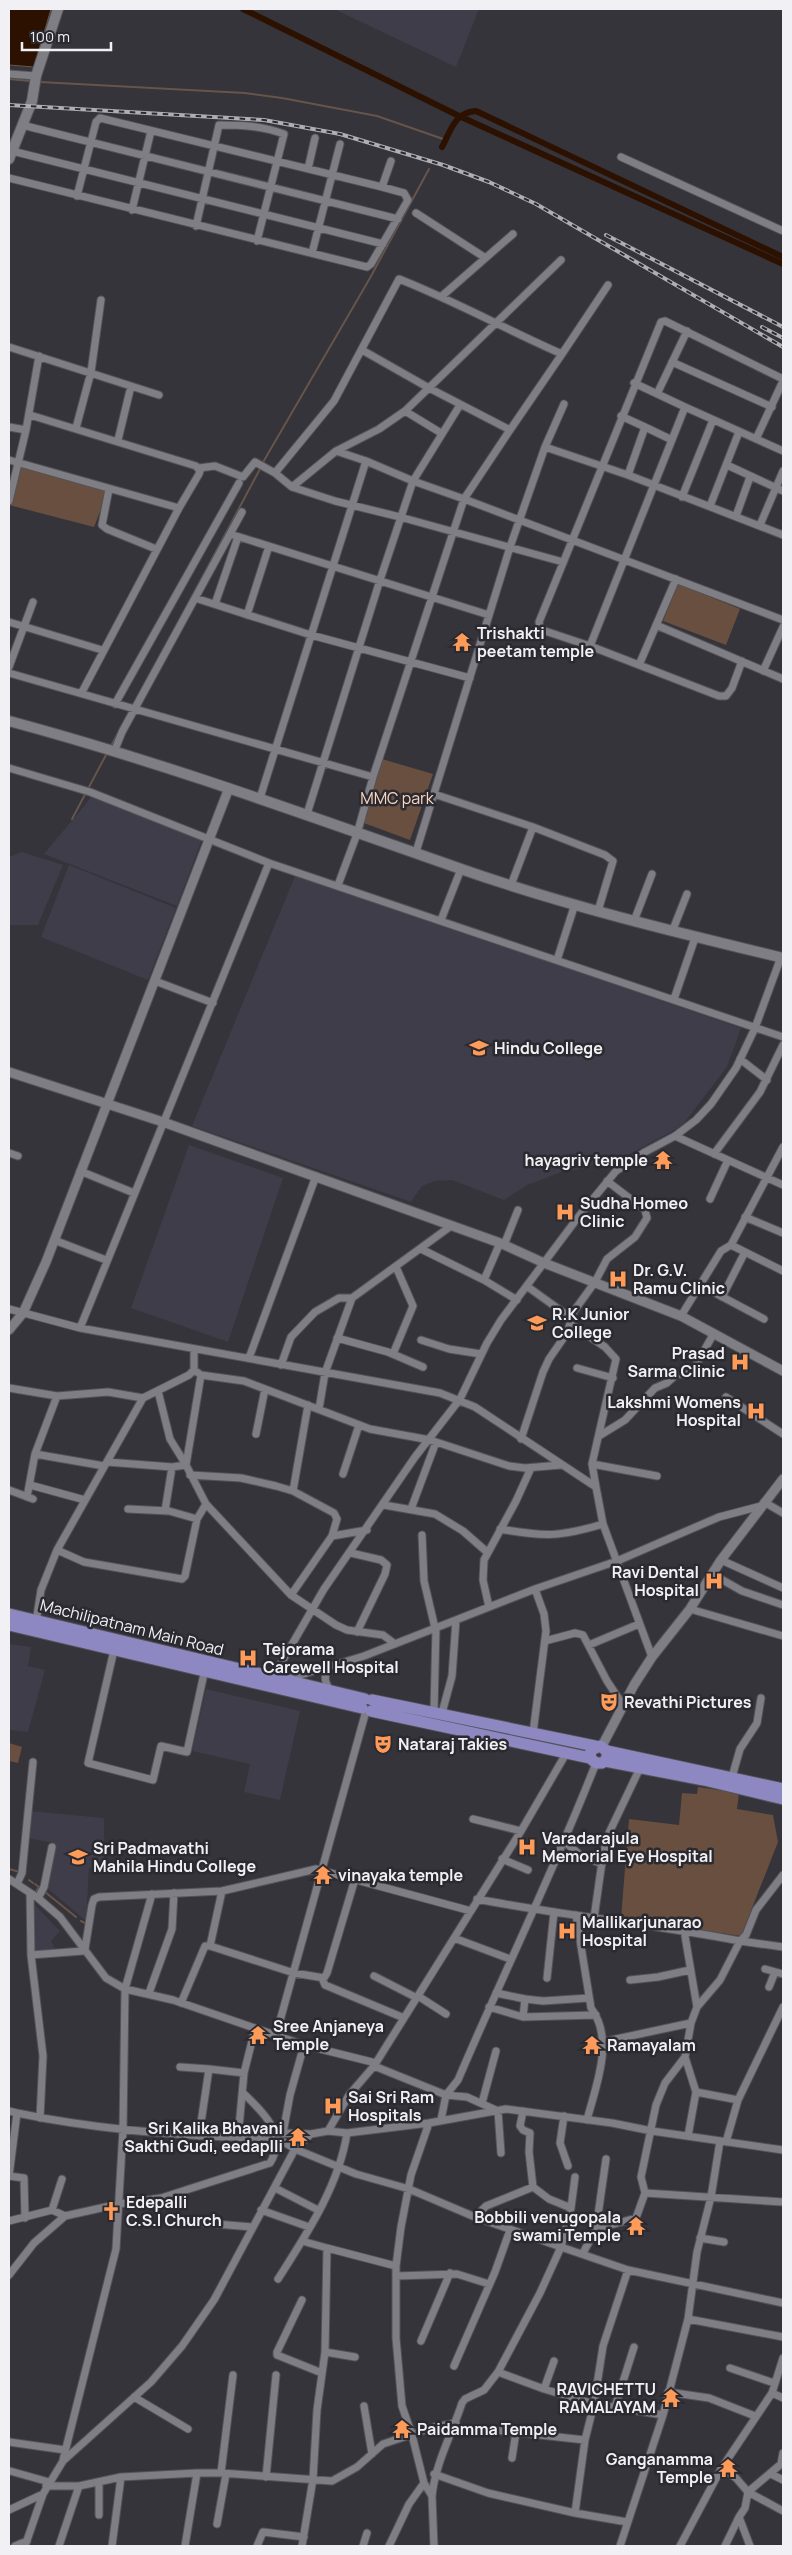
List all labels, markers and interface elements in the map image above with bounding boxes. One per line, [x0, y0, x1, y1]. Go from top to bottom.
scale bar [22, 20, 111, 52]
text: 100 m [30, 26, 70, 47]
place label: Trishakti peetam temple [477, 622, 594, 662]
temple icon: Trishakti peetam temple [451, 631, 473, 653]
park label: MMC park [360, 787, 435, 809]
school or university icon: Hindu College [468, 1037, 490, 1059]
place label: Hindu College [494, 1037, 603, 1059]
place label: hayagriv temple [524, 1149, 648, 1171]
temple icon: hayagriv temple [652, 1149, 674, 1171]
place label: Sudha Homeo Clinic [580, 1192, 688, 1232]
hospital icon: Sudha Homeo Clinic [554, 1201, 576, 1223]
place label: Dr. G.V. Ramu Clinic [633, 1259, 725, 1299]
hospital icon: Dr. G.V. Ramu Clinic [607, 1268, 629, 1290]
place label: R.K Junior College [552, 1303, 629, 1343]
school or university icon: R.K Junior College [526, 1312, 548, 1334]
place label: Prasad Sarma Clinic [628, 1342, 725, 1382]
hospital icon: Prasad Sarma Clinic [729, 1351, 751, 1373]
place label: Lakshmi Womens Hospital [607, 1391, 741, 1431]
hospital icon: Lakshmi Womens Hospital [745, 1400, 767, 1422]
place label: Ravi Dental Hospital [612, 1561, 699, 1601]
hospital icon: Ravi Dental Hospital [703, 1570, 725, 1592]
street label: Machilipatnam Main Road [38, 1594, 226, 1660]
place label: Tejorama Carewell Hospital [263, 1638, 399, 1678]
hospital icon: Tejorama Carewell Hospital [237, 1647, 259, 1669]
theatre icon: Revathi Pictures [598, 1691, 620, 1713]
place label: Revathi Pictures [624, 1691, 752, 1713]
theatre icon: Nataraj Takies [372, 1733, 394, 1755]
place label: Nataraj Takies [398, 1733, 508, 1755]
place label: Varadarajula Memorial Eye Hospital [542, 1827, 713, 1867]
hospital icon: Varadarajula Memorial Eye Hospital [516, 1836, 538, 1858]
place label: Sri Padmavathi Mahila Hindu College [93, 1837, 256, 1877]
school or university icon: Sri Padmavathi Mahila Hindu College [67, 1846, 89, 1868]
temple icon: vinayaka temple [312, 1864, 334, 1886]
place label: vinayaka temple [338, 1864, 464, 1886]
place label: Mallikarjunarao Hospital [582, 1911, 702, 1951]
hospital icon: Mallikarjunarao Hospital [556, 1920, 578, 1942]
place label: Sree Anjaneya Temple [273, 2015, 384, 2055]
temple icon: Sree Anjaneya Temple [247, 2024, 269, 2046]
temple icon: Ramayalam [581, 2034, 603, 2056]
place label: Ramayalam [607, 2034, 696, 2056]
place label: Sai Sri Ram Hospitals [348, 2086, 434, 2126]
hospital icon: Sai Sri Ram Hospitals [322, 2095, 344, 2117]
place label: Sri Kalika Bhavani Sakthi Gudi, eedaplli [124, 2117, 283, 2157]
temple icon: Sri Kalika Bhavani Sakthi Gudi, eedaplli [287, 2126, 309, 2148]
place label: Edepalli C.S.I Church [126, 2191, 222, 2231]
church icon: Edepalli C.S.I Church [100, 2200, 122, 2222]
place label: Bobbili venugopala swami Temple [474, 2206, 621, 2246]
temple icon: Bobbili venugopala swami Temple [625, 2215, 647, 2237]
place label: RAVICHETTU RAMALAYAM [556, 2378, 656, 2418]
temple icon: RAVICHETTU RAMALAYAM [660, 2387, 682, 2409]
temple icon: Paidamma Temple [391, 2418, 413, 2440]
place label: Paidamma Temple [417, 2418, 558, 2440]
place label: Ganganamma Temple [606, 2448, 713, 2488]
temple icon: Ganganamma Temple [717, 2457, 739, 2479]

